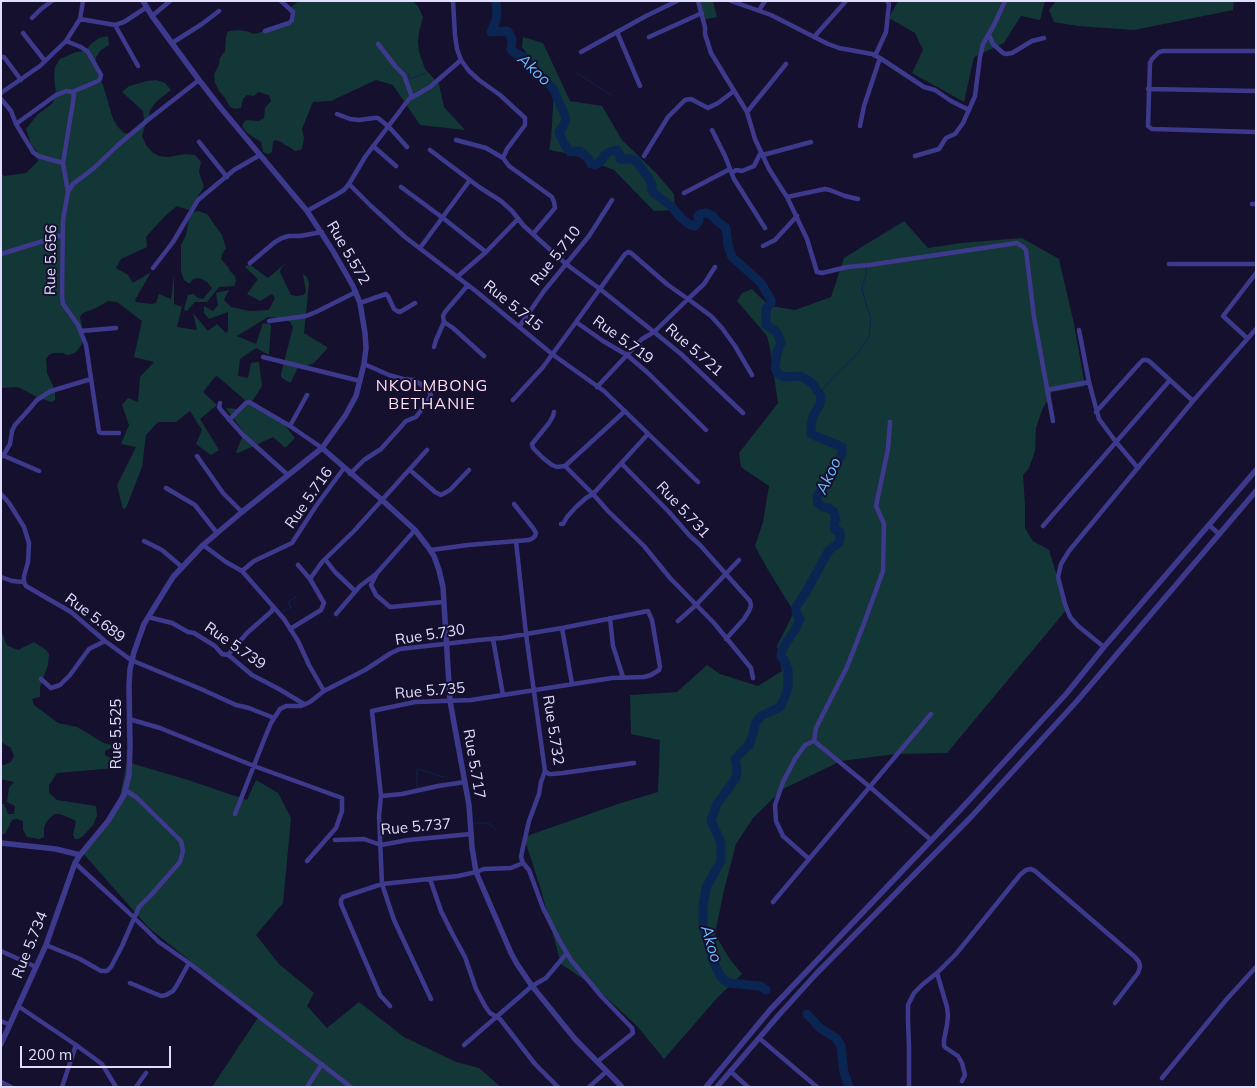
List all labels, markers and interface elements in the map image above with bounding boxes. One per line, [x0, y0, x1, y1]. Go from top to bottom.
water label: Akoo [514, 50, 554, 90]
street label: Rue 5.572 [323, 218, 373, 288]
street label: Rue 5.710 [527, 223, 585, 289]
street label: Rue 5.656 [41, 225, 61, 295]
street label: Rue 5.715 [480, 277, 546, 335]
street label: Rue 5.719 [589, 312, 657, 368]
street label: Rue 5.721 [661, 320, 727, 380]
district label: NKOLMBONG BETHANIE [375, 376, 489, 414]
water label: Akoo [812, 455, 846, 497]
street label: Rue 5.716 [281, 464, 337, 532]
street label: Rue 5.731 [652, 478, 714, 542]
street label: Rue 5.689 [61, 590, 129, 646]
street label: Rue 5.739 [201, 618, 269, 674]
street label: Rue 5.730 [394, 621, 466, 649]
street label: Rue 5.735 [394, 679, 466, 703]
street label: Rue 5.732 [539, 694, 567, 766]
street label: Rue 5.525 [107, 699, 125, 769]
street label: Rue 5.717 [459, 728, 489, 800]
street label: Rue 5.737 [380, 815, 452, 839]
street label: Rue 5.734 [8, 909, 52, 981]
water label: Akoo [696, 923, 726, 965]
scale bar [22, 1036, 174, 1068]
text: 200 m [28, 1045, 72, 1064]

